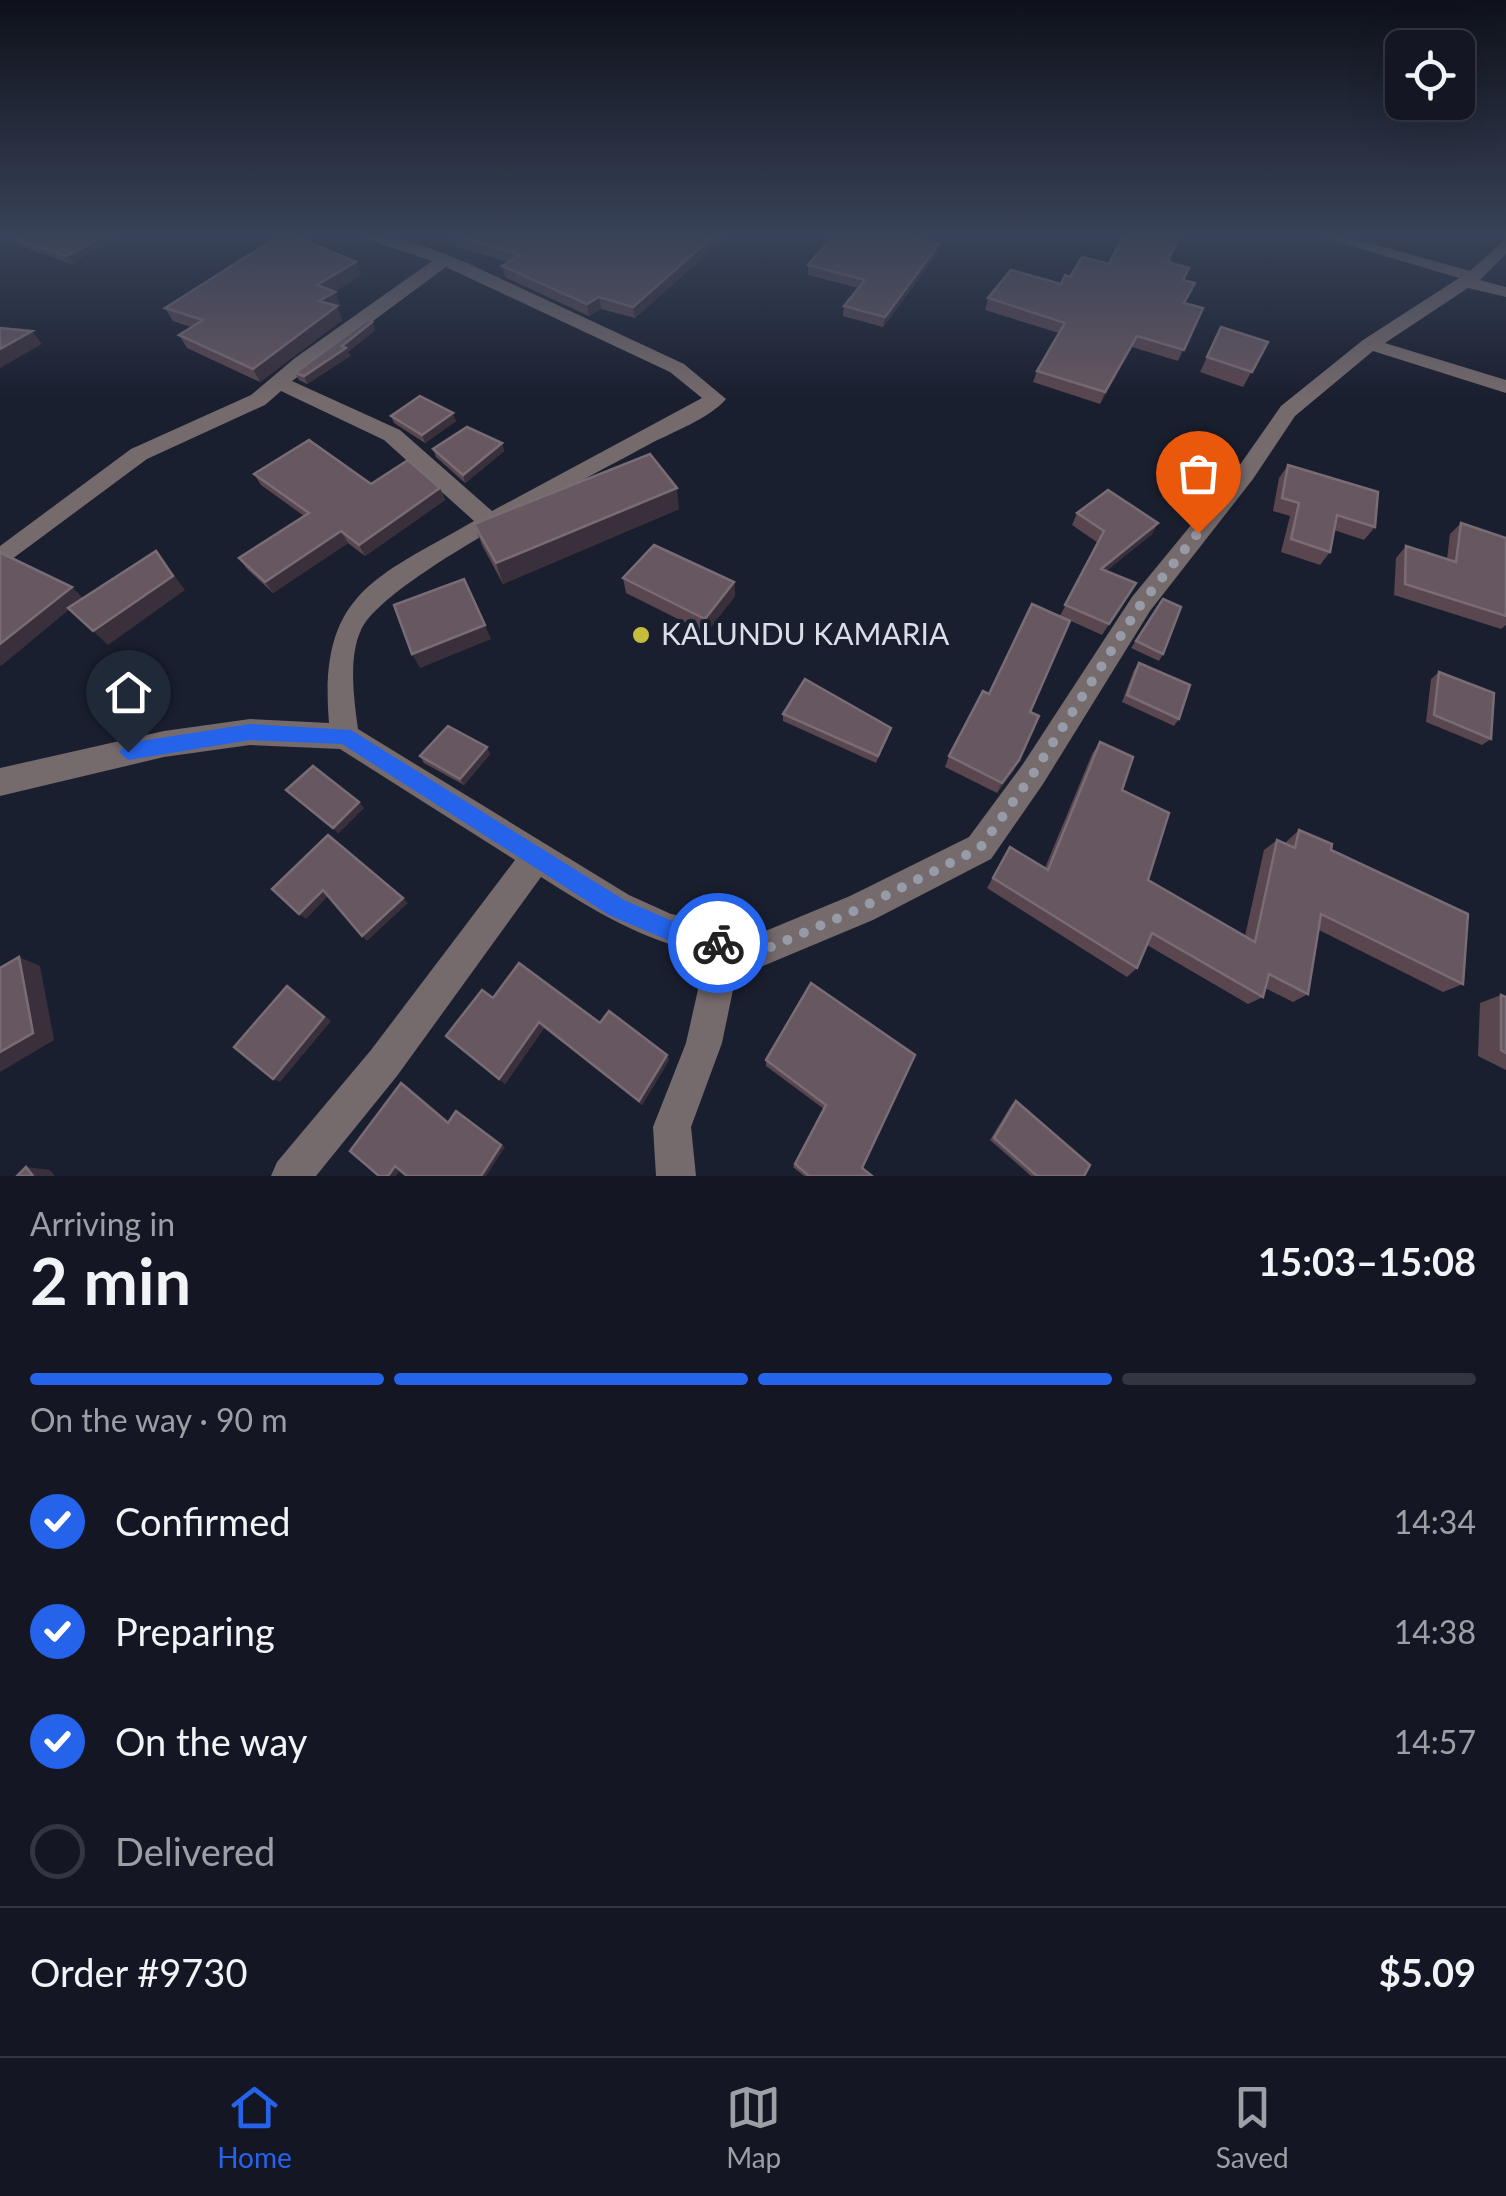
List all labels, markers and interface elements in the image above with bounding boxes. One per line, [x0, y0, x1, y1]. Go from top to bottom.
map controls [1385, 30, 1475, 120]
button: locate [1385, 30, 1475, 120]
pin [1156, 431, 1241, 534]
icon: bag [1171, 446, 1226, 501]
place label: KALUNDU KAMARIA [661, 615, 950, 651]
marker: KALUNDU KAMARIA [630, 624, 652, 646]
pin [86, 650, 171, 753]
icon: home [101, 665, 156, 720]
courier [668, 893, 768, 993]
icon: bike [691, 916, 746, 971]
text: Arriving in [30, 1204, 175, 1243]
text: 15:03–15:08 [1258, 1238, 1476, 1284]
text: 2 min [30, 1241, 191, 1319]
text: On the way · 90 m [30, 1400, 288, 1439]
icon: check [30, 1494, 85, 1549]
text: Confirmed [115, 1498, 291, 1544]
text: 14:34 [1394, 1502, 1476, 1541]
icon: check [30, 1604, 85, 1659]
text: Preparing [115, 1608, 275, 1654]
text: 14:38 [1394, 1612, 1476, 1651]
icon: check [30, 1714, 85, 1769]
text: On the way [115, 1718, 307, 1764]
text: 14:57 [1394, 1722, 1476, 1761]
text: Delivered [115, 1828, 275, 1874]
text: Order #9730 [30, 1949, 247, 1995]
text: $5.09 [1379, 1949, 1476, 1995]
tab: Home [217, 2080, 292, 2174]
tab: Map [726, 2080, 781, 2174]
tab: Saved [1216, 2080, 1289, 2174]

